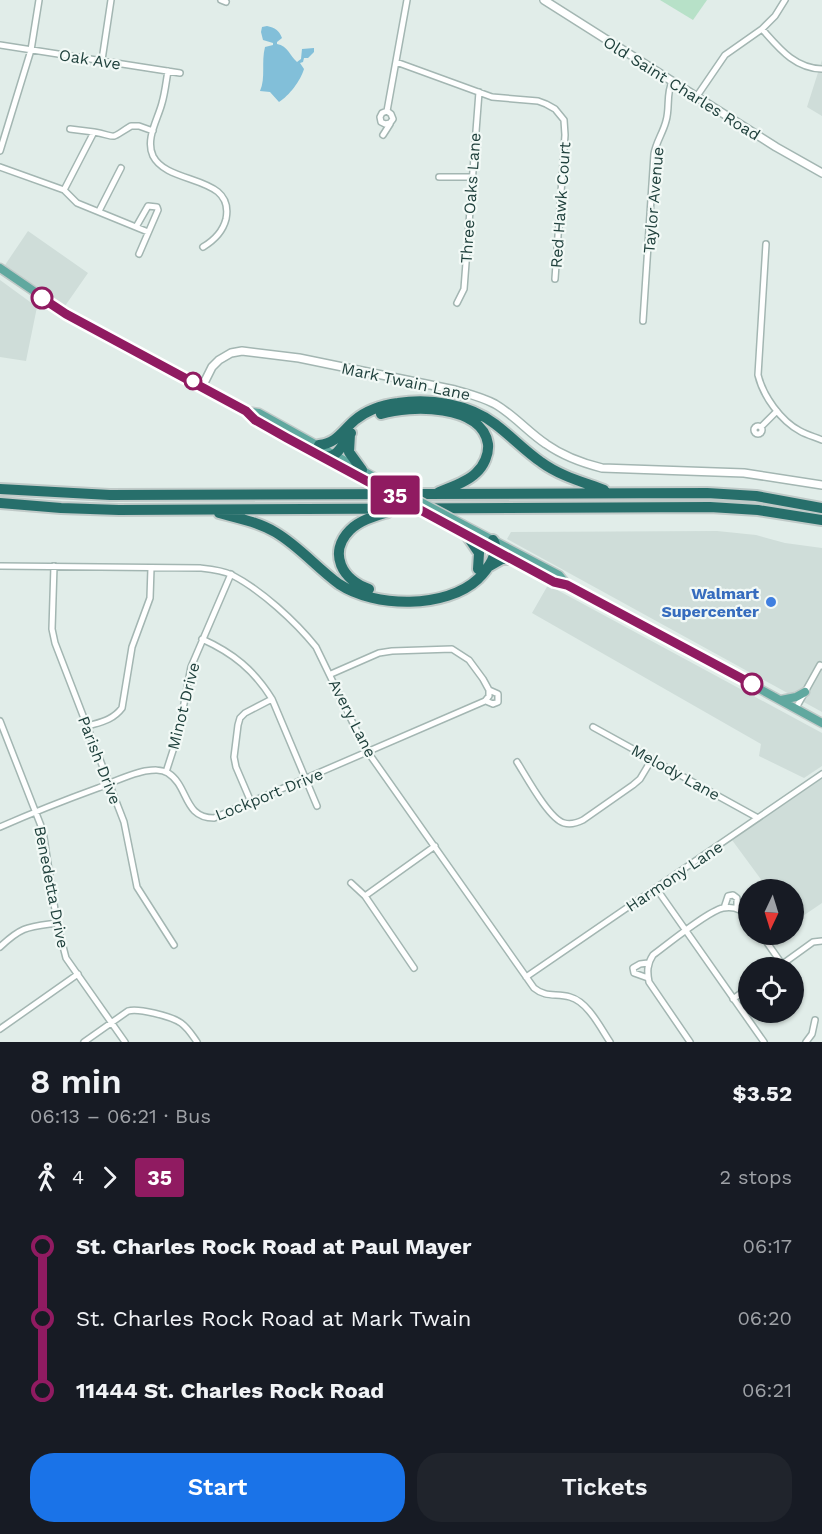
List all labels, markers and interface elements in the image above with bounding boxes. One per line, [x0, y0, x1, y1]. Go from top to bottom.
street label: Old Saint Charles Road [600, 32, 764, 145]
street label: Oak Ave [58, 45, 122, 74]
street label: Three Oaks Lane [456, 132, 485, 264]
street label: Red Hawk Court [547, 141, 574, 269]
street label: Taylor Avenue [639, 146, 668, 254]
unlabelled marker [31, 287, 53, 309]
street label: Mark Twain Lane [340, 359, 472, 404]
unlabelled marker [184, 372, 202, 390]
line badge: 35 [368, 476, 422, 514]
text: 35 [383, 483, 407, 508]
place label: Walmart Supercenter [661, 584, 759, 621]
marker: Walmart Supercenter [764, 595, 778, 609]
street label: Minot Drive [163, 661, 203, 752]
unlabelled marker [741, 673, 763, 695]
street label: Avery Lane [325, 676, 380, 760]
street label: Parish Drive [74, 713, 125, 807]
street label: Melody Lane [628, 740, 723, 805]
street label: Lockport Drive [213, 764, 326, 825]
street label: Benedetta Drive [30, 824, 73, 950]
street label: Harmony Lane [622, 837, 726, 916]
north arrow [738, 879, 804, 945]
map controls [738, 879, 804, 1023]
button: locate [738, 957, 804, 1023]
text: 8 min [30, 1062, 122, 1101]
text: $3.52 [733, 1081, 792, 1106]
text: 06:13 – 06:21 · Bus [30, 1104, 211, 1128]
icon: walk [30, 1161, 63, 1194]
icon: forward [93, 1161, 126, 1194]
text: 4 [72, 1165, 84, 1189]
text: 35 [147, 1165, 172, 1190]
text: 2 stops [720, 1165, 792, 1189]
text: St. Charles Rock Road at Paul Mayer [76, 1234, 471, 1259]
text: 06:17 [742, 1234, 792, 1258]
text: St. Charles Rock Road at Mark Twain [76, 1306, 471, 1331]
text: 06:20 [737, 1306, 792, 1330]
text: 11444 St. Charles Rock Road [76, 1378, 384, 1403]
text: 06:21 [742, 1378, 792, 1402]
button: Start [30, 1453, 405, 1522]
button: Tickets [417, 1453, 792, 1522]

